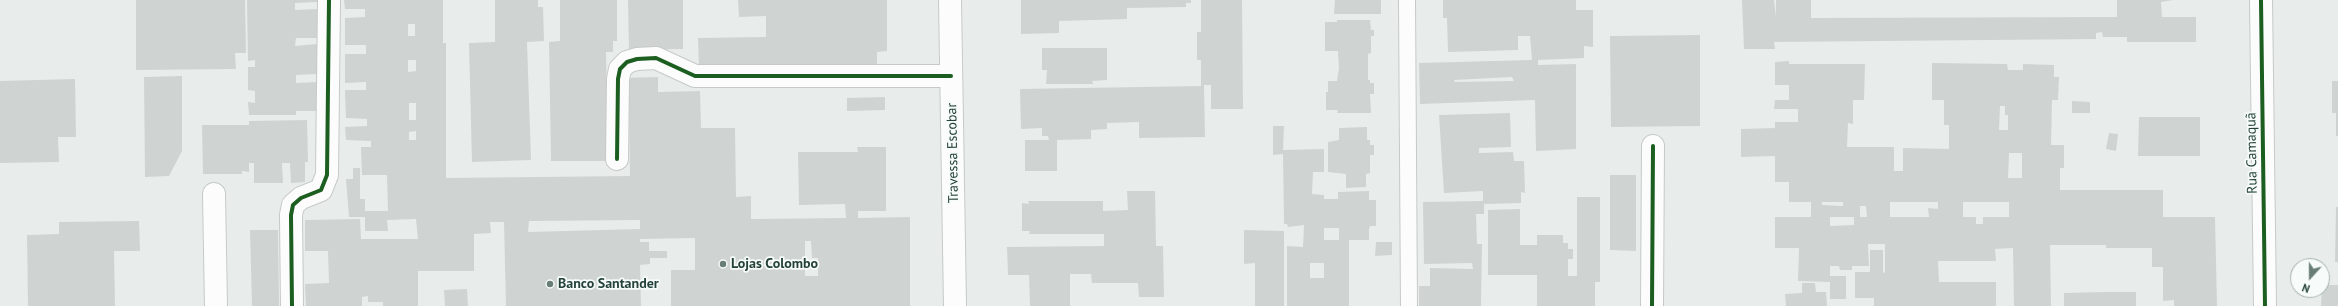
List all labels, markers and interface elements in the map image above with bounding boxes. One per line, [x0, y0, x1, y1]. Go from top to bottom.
street label: Travessa Escobar [944, 103, 962, 203]
street label: Rua Camaquã [2243, 112, 2261, 194]
place label: Lojas Colombo [731, 256, 818, 272]
north arrow [2290, 258, 2330, 298]
marker: Lojas Colombo [718, 259, 728, 269]
place label: Banco Santander [558, 276, 659, 292]
marker: Banco Santander [545, 279, 555, 289]
text: N [2300, 280, 2312, 296]

